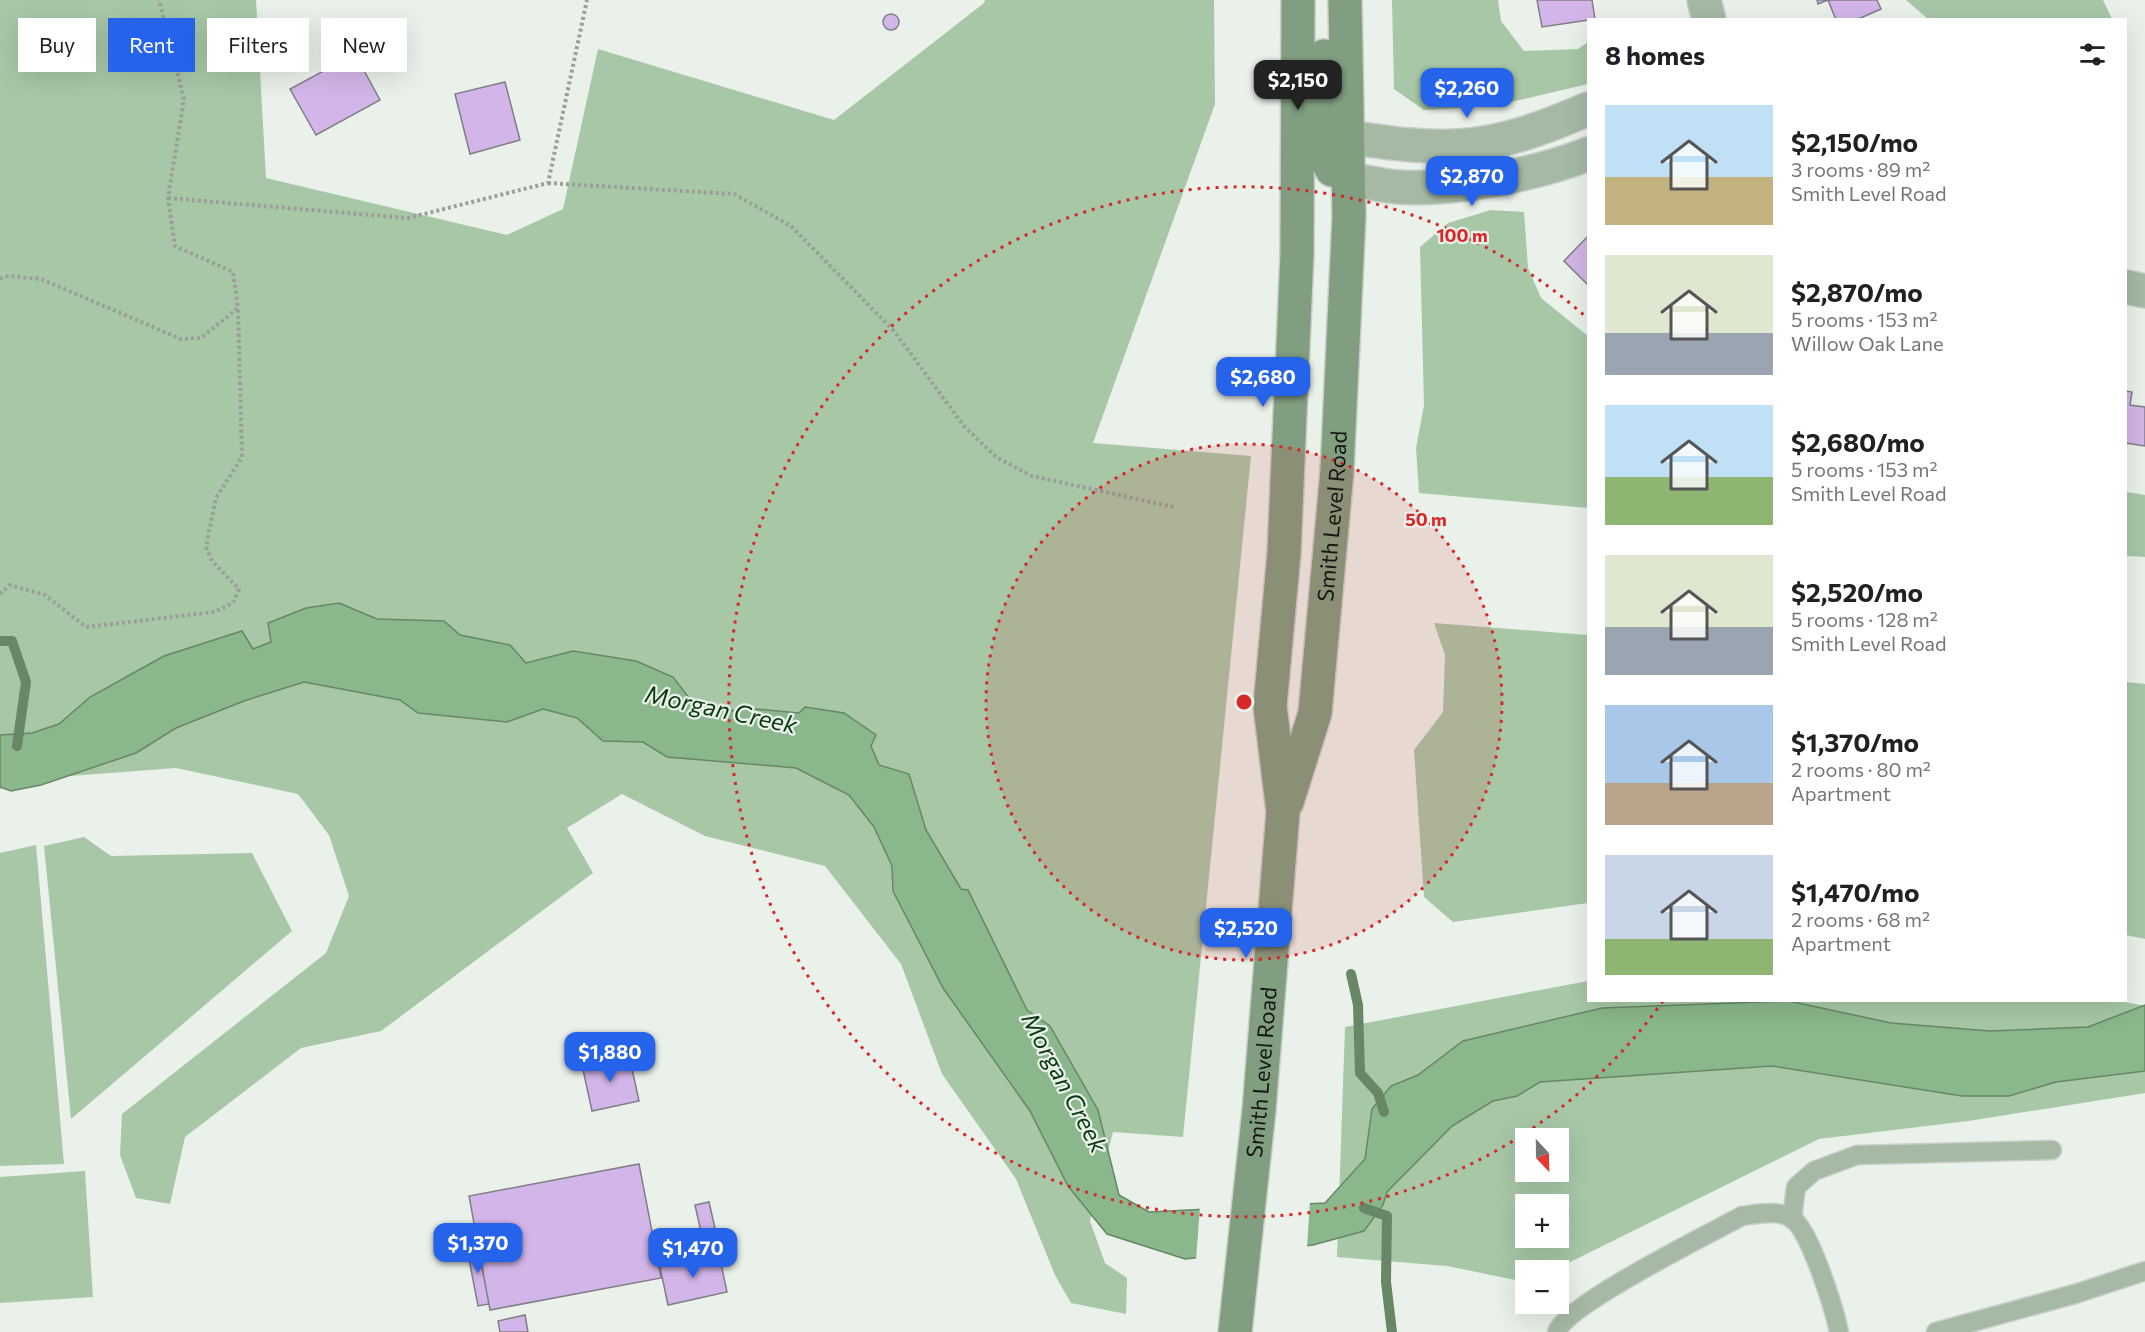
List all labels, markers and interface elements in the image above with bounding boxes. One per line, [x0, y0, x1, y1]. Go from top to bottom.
chip: Buy [18, 18, 96, 72]
chip: Rent [108, 18, 195, 72]
chip: Filters [207, 18, 309, 72]
chip: New [321, 18, 407, 72]
icon: filters [2076, 38, 2109, 71]
text: 8 homes [1605, 39, 1705, 70]
pin: $2,150 [1249, 60, 1347, 111]
text: $2,150 [1268, 67, 1328, 91]
pin: $2,260 [1418, 68, 1516, 119]
text: $2,260 [1435, 75, 1499, 99]
text: $2,150/mo [1791, 126, 1918, 157]
icon: home [1653, 129, 1725, 201]
pin: $2,870 [1423, 156, 1521, 207]
text: 3 rooms · 89 m² [1791, 157, 1930, 181]
text: $2,870 [1440, 163, 1504, 187]
text: Smith Level Road [1791, 181, 1947, 205]
text: 100 m [1436, 224, 1488, 246]
text: $2,870/mo [1791, 276, 1923, 307]
icon: home [1653, 279, 1725, 351]
text: 5 rooms · 153 m² [1791, 307, 1938, 331]
text: Willow Oak Lane [1791, 331, 1944, 355]
pin: $2,680 [1214, 357, 1312, 408]
text: $2,680 [1230, 364, 1296, 388]
text: $2,680/mo [1791, 426, 1925, 457]
icon: home [1653, 429, 1725, 501]
street label: Smith Level Road [1311, 430, 1352, 603]
text: 5 rooms · 153 m² [1791, 457, 1938, 481]
text: Smith Level Road [1791, 481, 1947, 505]
text: 50 m [1405, 508, 1447, 530]
text: $2,520/mo [1791, 576, 1923, 607]
icon: home [1653, 579, 1725, 651]
text: 5 rooms · 128 m² [1791, 607, 1938, 631]
text: Smith Level Road [1791, 631, 1947, 655]
water label: Morgan Creek [643, 678, 801, 739]
centre of rings [1234, 692, 1254, 712]
text: $1,370/mo [1791, 726, 1919, 757]
icon: home [1653, 729, 1725, 801]
text: 2 rooms · 80 m² [1791, 757, 1931, 781]
text: Apartment [1791, 781, 1891, 805]
text: $1,470/mo [1791, 876, 1919, 907]
icon: home [1653, 879, 1725, 951]
text: 2 rooms · 68 m² [1791, 907, 1930, 931]
pin: $2,520 [1197, 908, 1295, 959]
text: $2,520 [1214, 915, 1278, 939]
text: Apartment [1791, 931, 1891, 955]
street label: Smith Level Road [1240, 986, 1282, 1159]
water label: Morgan Creek [1016, 1007, 1115, 1158]
pin: $1,880 [561, 1032, 659, 1083]
text: $1,880 [578, 1039, 642, 1063]
north arrow [1515, 1128, 1569, 1182]
map controls [1515, 1128, 1569, 1314]
button: + [1515, 1194, 1569, 1248]
pin: $1,370 [429, 1223, 527, 1274]
pin: $1,470 [644, 1228, 742, 1279]
text: $1,370 [447, 1230, 509, 1254]
text: $1,470 [662, 1235, 724, 1259]
button: − [1515, 1260, 1569, 1314]

